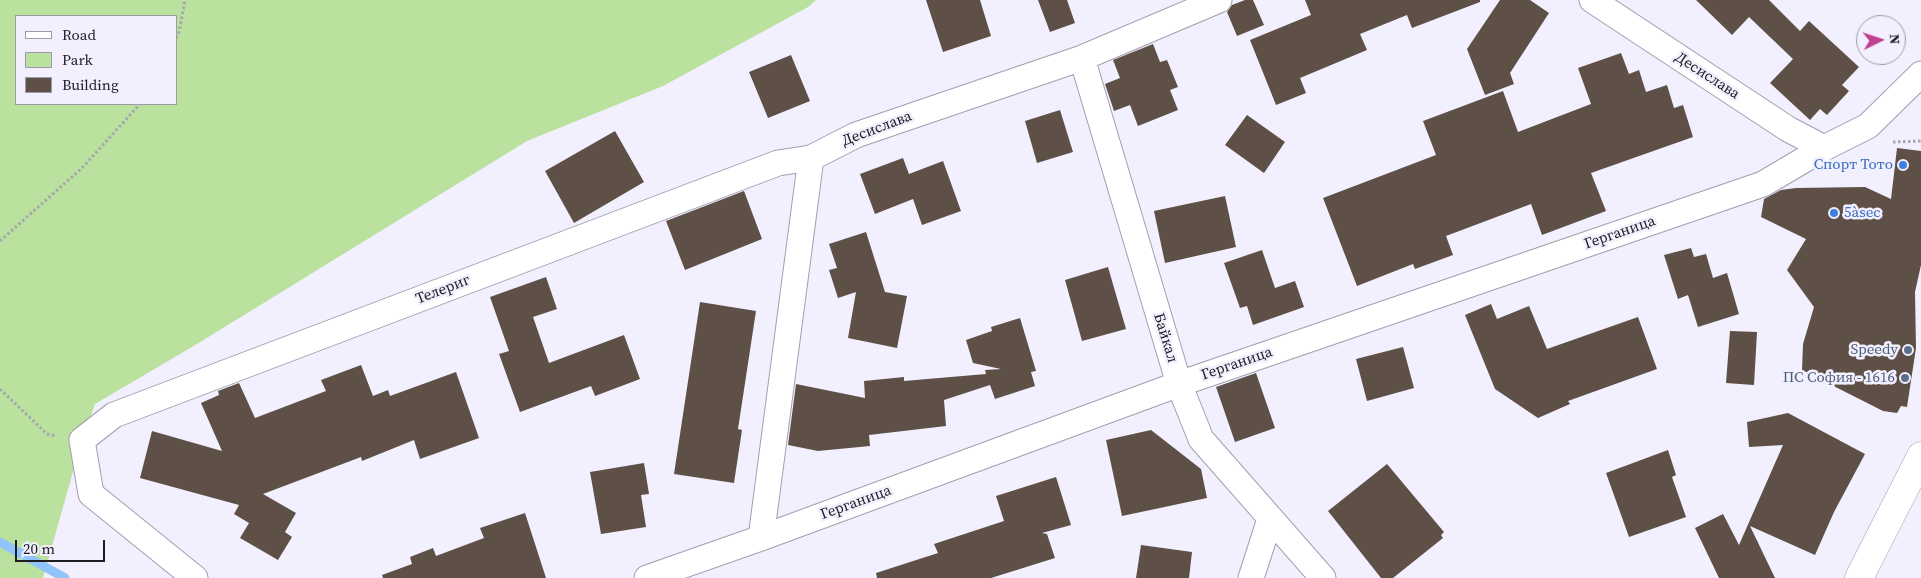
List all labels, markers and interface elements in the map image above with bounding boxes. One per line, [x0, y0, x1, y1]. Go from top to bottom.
legend [15, 15, 178, 105]
north arrow [1856, 15, 1906, 65]
text: Road [62, 24, 96, 45]
text: N [1885, 33, 1905, 45]
street label: Десислава [1671, 48, 1743, 104]
text: Park [62, 49, 93, 70]
text: Building [62, 74, 119, 95]
street label: Десислава [839, 107, 915, 151]
place label: Спорт Тото [1814, 156, 1893, 174]
marker: Спорт Тото [1897, 159, 1909, 171]
place label: 5àsec [1844, 204, 1881, 222]
marker: 5àsec [1828, 207, 1840, 219]
street label: Герганица [1582, 212, 1658, 254]
street label: Телериг [413, 271, 473, 309]
street label: Байкал [1149, 311, 1181, 365]
place label: Speedy [1850, 341, 1898, 359]
street label: Герганица [1199, 343, 1275, 385]
marker: Speedy [1902, 344, 1914, 356]
place label: ПС София - 1616 [1783, 369, 1895, 387]
marker: ПС София - 1616 [1899, 372, 1911, 384]
street label: Герганица [818, 482, 894, 524]
scale bar [18, 530, 108, 562]
text: 20 m [23, 538, 55, 559]

